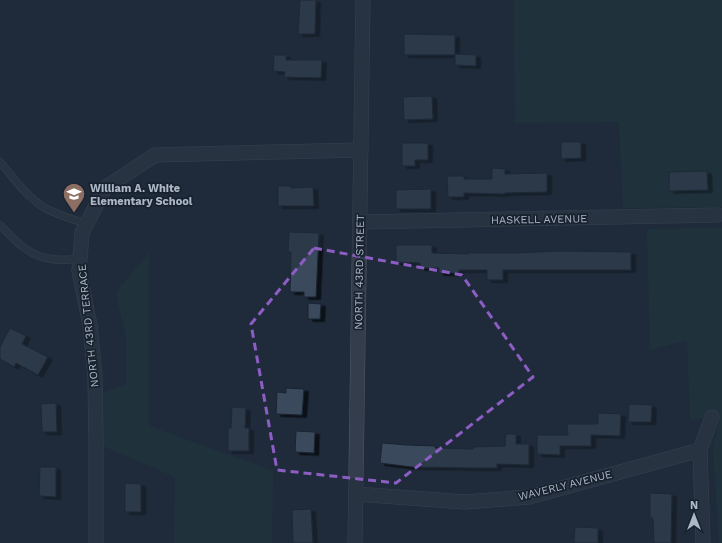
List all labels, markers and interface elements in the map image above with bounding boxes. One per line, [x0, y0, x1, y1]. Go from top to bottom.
school or university icon: William A. White Elementary School [61, 181, 87, 214]
place label: William A. White Elementary School [90, 182, 193, 208]
street label: HASKELL AVENUE [491, 212, 587, 227]
street label: NORTH 43RD STREET [352, 214, 367, 330]
street label: NORTH 43RD TERRACE [76, 264, 101, 388]
street label: WAVERLY AVENUE [517, 468, 613, 503]
north arrow [674, 495, 714, 535]
text: N [690, 499, 698, 512]

